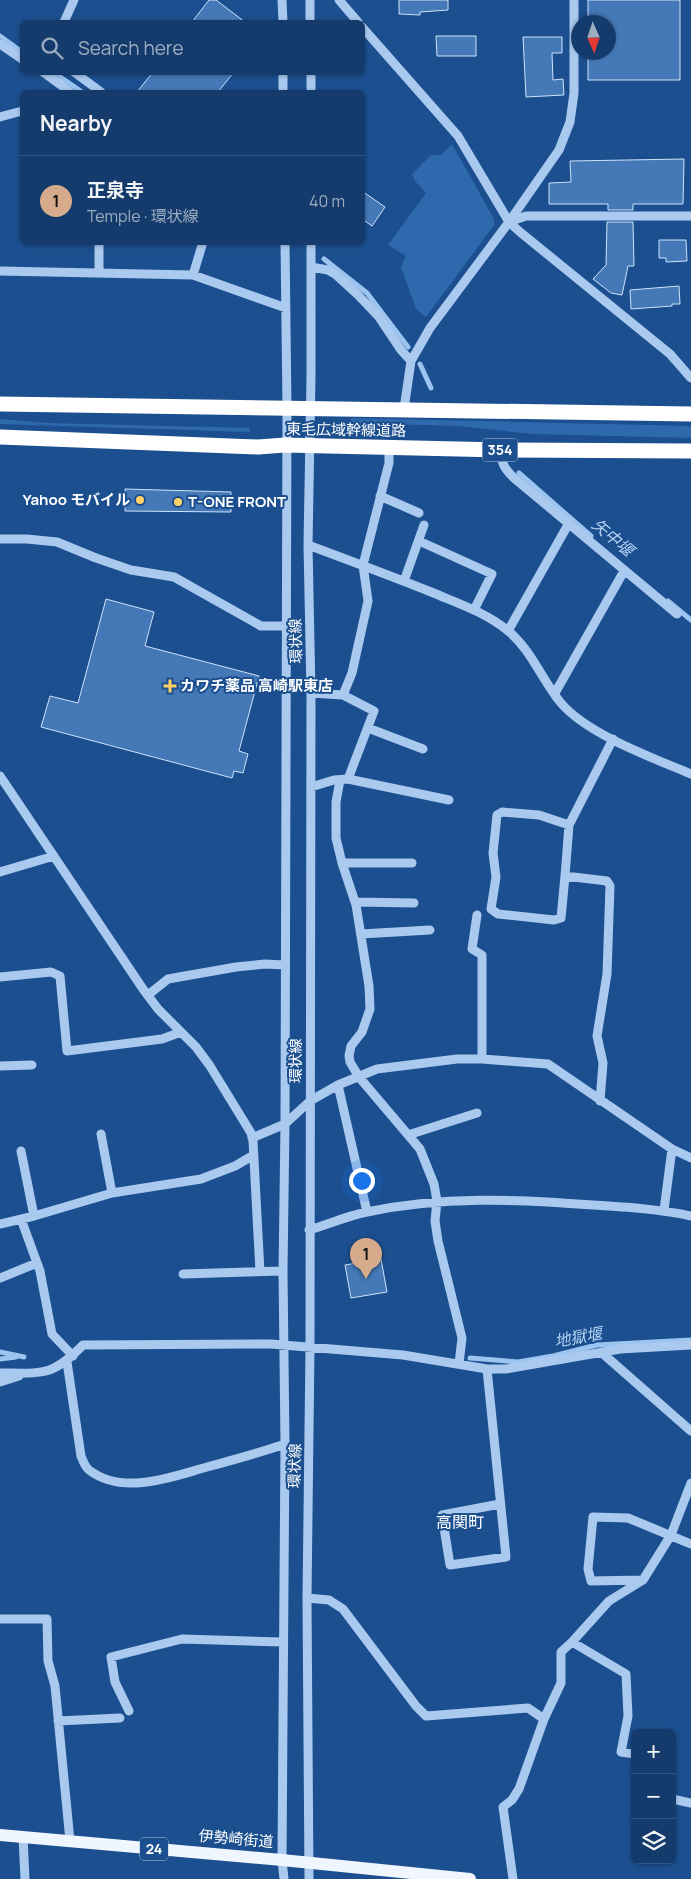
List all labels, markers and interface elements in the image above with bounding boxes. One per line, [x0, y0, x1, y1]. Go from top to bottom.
north arrow [571, 15, 616, 60]
search box [20, 20, 365, 75]
icon: search [38, 34, 66, 62]
text: Search here [78, 35, 184, 61]
text: Nearby [40, 109, 112, 137]
text: 正泉寺 [87, 177, 144, 203]
text: 1 [52, 190, 60, 212]
text: 40 m [309, 190, 345, 212]
text: Temple · 環状線 [87, 205, 199, 227]
street label: 東毛広域幹線道路 [286, 418, 406, 441]
road number: 354 [482, 438, 518, 462]
place label: Yahoo モバイル [22, 489, 130, 510]
place label: T-ONE FRONT [188, 491, 286, 512]
marker: Yahoo モバイル [134, 494, 146, 506]
marker: T-ONE FRONT [172, 496, 184, 508]
water label: 矢中堰 [588, 513, 641, 563]
street label: 環状線 [285, 618, 306, 664]
place label: カワチ薬品 高崎駅東店 [180, 675, 333, 696]
marker: カワチ薬品 高崎駅東店 [164, 680, 176, 692]
street label: 環状線 [285, 1038, 306, 1084]
your location [349, 1168, 375, 1194]
pin: 1 [350, 1238, 382, 1279]
water label: 地獄堰 [552, 1321, 606, 1352]
street label: 環状線 [284, 1443, 305, 1489]
district label: 高関町 [436, 1511, 484, 1533]
map controls [631, 1729, 676, 1864]
button: + [631, 1729, 676, 1774]
button: − [631, 1774, 676, 1819]
button: layers [631, 1819, 676, 1864]
street label: 伊勢崎街道 [198, 1825, 274, 1852]
road number: 24 [140, 1838, 168, 1860]

